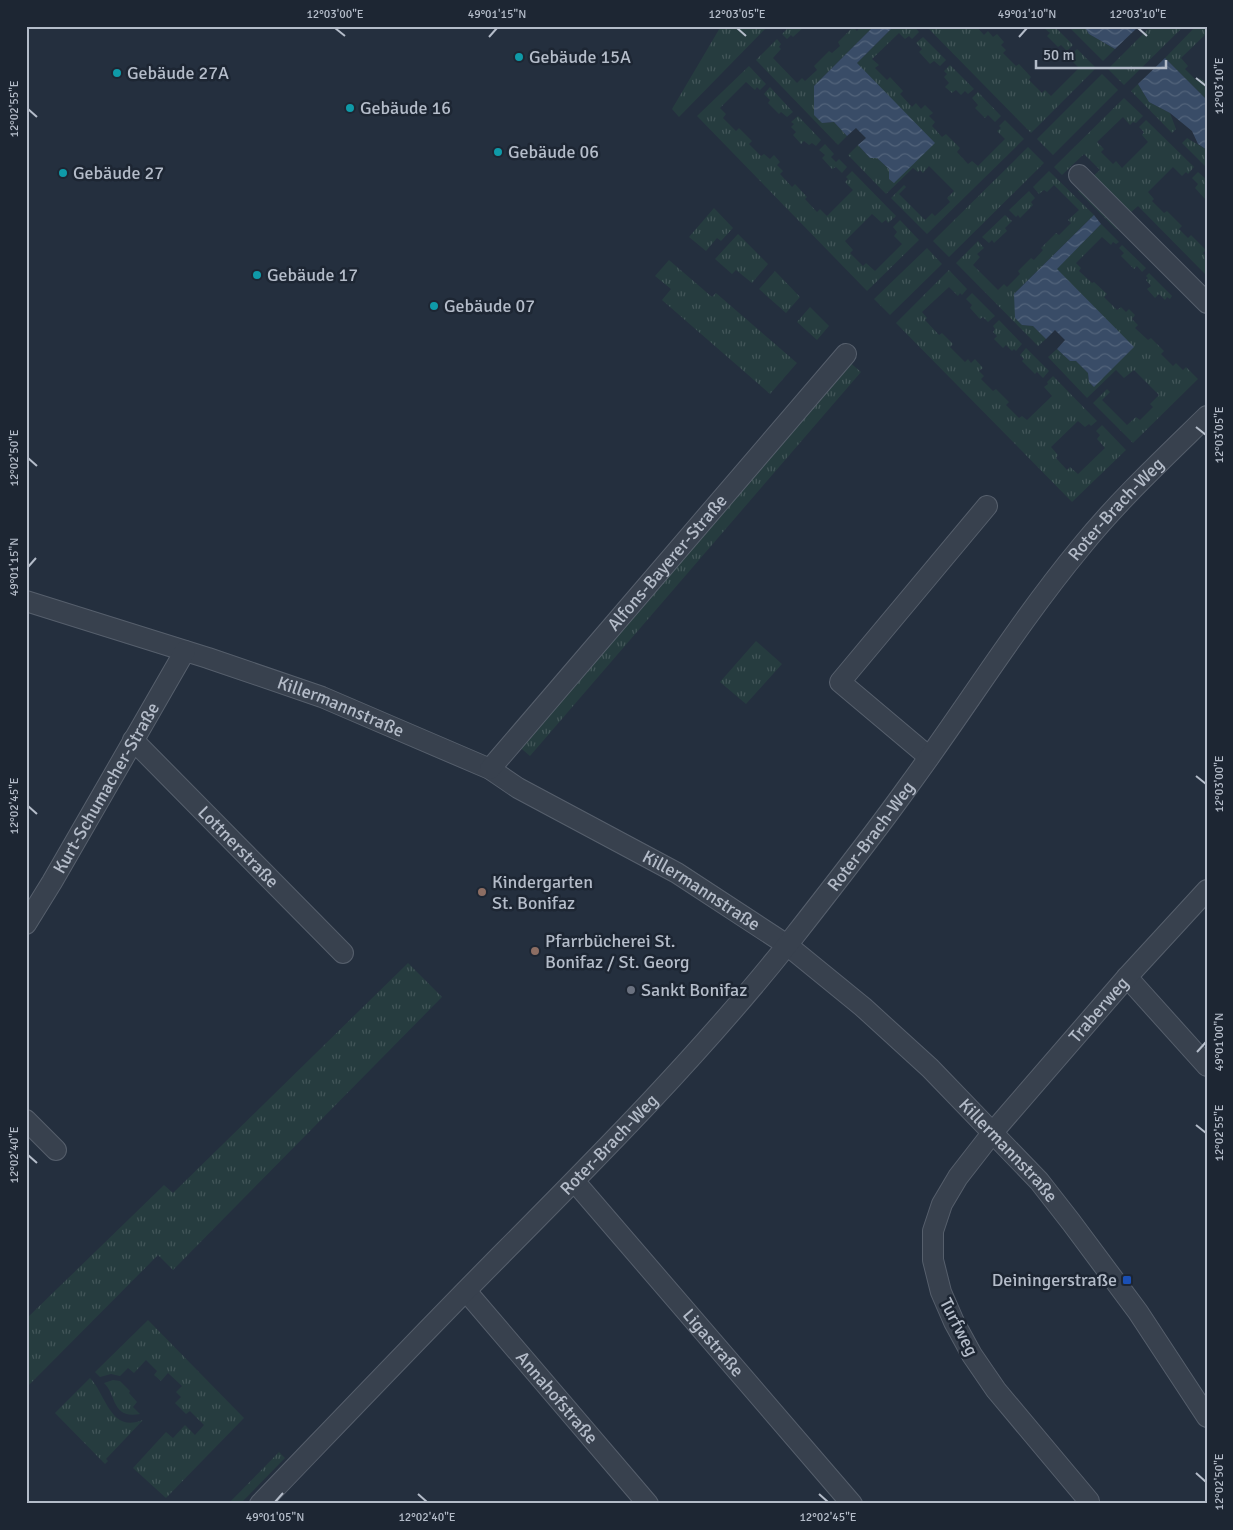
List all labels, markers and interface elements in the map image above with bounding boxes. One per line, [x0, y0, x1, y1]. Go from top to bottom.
text: 12°03'00"E [306, 7, 364, 22]
text: 49°01'15"N [468, 7, 526, 22]
text: 12°03'05"E [708, 7, 766, 22]
text: 49°01'10"N [998, 7, 1056, 22]
text: 12°03'10"E [1109, 7, 1167, 22]
scale bar [1036, 38, 1166, 70]
place label: Gebäude 15A [529, 46, 631, 68]
text: 50 m [1043, 46, 1074, 64]
marker: Gebäude 15A [513, 51, 525, 63]
text: 12°03'10"E [1212, 57, 1227, 115]
place label: Gebäude 27A [127, 62, 229, 84]
marker: Gebäude 27A [111, 67, 123, 79]
text: 12°02'55"E [7, 80, 22, 138]
place label: Gebäude 16 [360, 97, 451, 119]
marker: Gebäude 16 [344, 102, 356, 114]
place label: Gebäude 06 [508, 141, 599, 163]
marker: Gebäude 06 [492, 146, 504, 158]
place label: Gebäude 27 [73, 162, 164, 184]
marker: Gebäude 27 [57, 167, 69, 179]
place label: Gebäude 17 [267, 264, 358, 286]
marker: Gebäude 17 [251, 269, 263, 281]
place label: Gebäude 07 [444, 295, 535, 317]
marker: Gebäude 07 [428, 300, 440, 312]
text: 12°03'05"E [1212, 406, 1227, 464]
text: 12°02'50"E [7, 429, 22, 487]
street label: Roter-Brach-Weg [1063, 453, 1169, 565]
street label: Alfons-Bayerer-Straße [602, 490, 732, 635]
text: 49°01'15"N [7, 538, 22, 596]
street label: Killermannstraße [274, 672, 407, 742]
street label: Kurt-Schumacher-Straße [48, 698, 164, 877]
text: 12°03'00"E [1212, 755, 1227, 813]
text: 12°02'45"E [7, 777, 22, 835]
street label: Roter-Brach-Weg [822, 777, 919, 896]
street label: Lottnerstraße [193, 801, 283, 892]
street label: Killermannstraße [639, 846, 764, 935]
place label: Kindergarten St. Bonifaz [492, 871, 593, 914]
marker: Kindergarten St. Bonifaz [476, 886, 488, 898]
place label: Pfarrbücherei St. Bonifaz / St. Georg [545, 930, 689, 973]
marker: Pfarrbücherei St. Bonifaz / St. Georg [529, 945, 541, 957]
street label: Traberweg [1064, 972, 1133, 1047]
place label: Sankt Bonifaz [641, 979, 747, 1001]
marker: Sankt Bonifaz [625, 984, 637, 996]
text: 49°01'00"N [1212, 1013, 1227, 1071]
street label: Roter-Brach-Weg [555, 1089, 663, 1200]
street label: Killermannstraße [954, 1094, 1063, 1207]
text: 12°02'55"E [1212, 1104, 1227, 1162]
text: 12°02'40"E [7, 1126, 22, 1184]
place label: Deiningerstraße [992, 1269, 1117, 1291]
marker: Deiningerstraße [1121, 1274, 1133, 1286]
street label: Turfweg [935, 1294, 983, 1360]
street label: Ligastraße [678, 1304, 749, 1381]
street label: Annahofstraße [511, 1347, 603, 1448]
text: 12°02'50"E [1212, 1453, 1227, 1511]
text: 49°01'05"N [246, 1510, 304, 1525]
text: 12°02'40"E [398, 1510, 456, 1525]
text: 12°02'45"E [799, 1510, 857, 1525]

